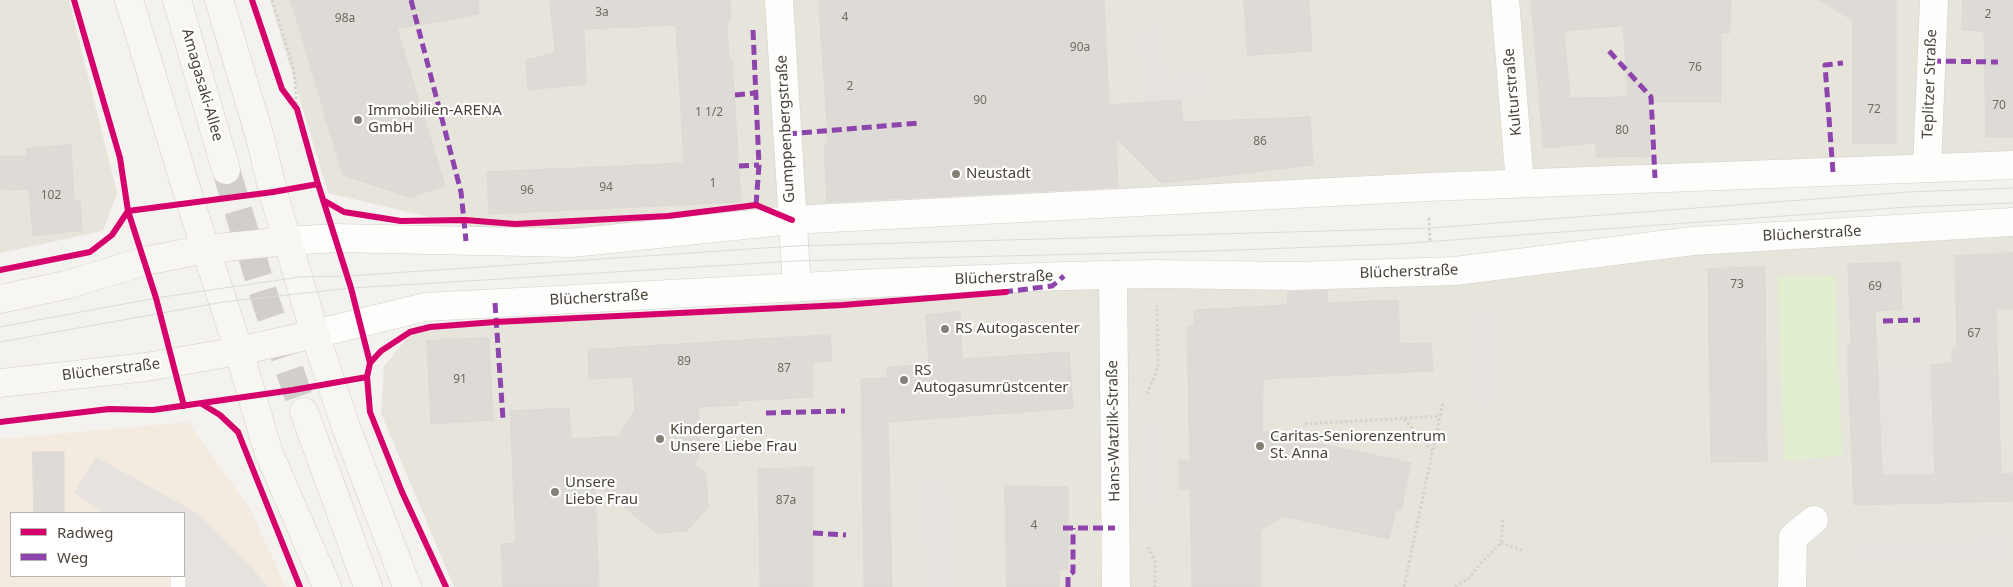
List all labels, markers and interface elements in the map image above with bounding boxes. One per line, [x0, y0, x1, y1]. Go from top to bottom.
house number: 3a [595, 6, 609, 20]
house number: 2 [1985, 8, 1991, 22]
house number: 4 [842, 11, 848, 25]
house number: 98a [335, 12, 355, 26]
street label: Amagasaki-Allee [177, 27, 227, 143]
street label: Teplitzer Straße [1919, 29, 1941, 139]
house number: 90a [1070, 41, 1090, 55]
street label: Kulturstraße [1500, 47, 1526, 137]
street label: Gumppenbergstraße [773, 55, 799, 203]
house number: 76 [1688, 61, 1702, 75]
house number: 2 [847, 80, 853, 94]
house number: 90 [973, 94, 987, 108]
house number: 70 [1992, 99, 2006, 113]
place label: Immobilien-ARENA GmbH [368, 102, 502, 137]
house number: 72 [1867, 103, 1881, 117]
house number: 1 1/2 [695, 106, 723, 120]
marker: Immobilien-ARENA GmbH [352, 114, 364, 126]
house number: 80 [1615, 124, 1629, 138]
house number: 86 [1253, 135, 1267, 149]
place label: Neustadt [966, 165, 1031, 183]
marker: Neustadt [950, 168, 962, 180]
house number: 1 [710, 177, 716, 191]
house number: 94 [599, 181, 613, 195]
house number: 96 [520, 184, 534, 198]
house number: 102 [41, 189, 61, 203]
street label: Blücherstraße [1762, 222, 1862, 246]
street label: Blücherstraße [1359, 261, 1459, 283]
street label: Blücherstraße [954, 267, 1054, 289]
house number: 73 [1730, 278, 1744, 292]
house number: 69 [1868, 280, 1882, 294]
street label: Blücherstraße [549, 286, 649, 310]
place label: RS Autogascenter [955, 320, 1080, 338]
marker: RS Autogascenter [939, 323, 951, 335]
house number: 67 [1967, 327, 1981, 341]
street label: Blücherstraße [61, 355, 161, 385]
house number: 89 [677, 355, 691, 369]
street label: Hans-Watzlik-Straße [1104, 360, 1124, 502]
house number: 87 [777, 362, 791, 376]
place label: RS Autogasumrüstcenter [914, 362, 1069, 397]
house number: 91 [453, 373, 467, 387]
marker: RS Autogasumrüstcenter [898, 374, 910, 386]
place label: Kindergarten Unsere Liebe Frau [670, 421, 797, 456]
place label: Caritas-Seniorenzentrum St. Anna [1270, 428, 1446, 463]
marker: Kindergarten Unsere Liebe Frau [654, 433, 666, 445]
marker: Caritas-Seniorenzentrum St. Anna [1254, 440, 1266, 452]
place label: Unsere Liebe Frau [565, 474, 638, 509]
marker: Unsere Liebe Frau [549, 486, 561, 498]
house number: 87a [776, 494, 796, 508]
legend [10, 512, 185, 577]
house number: 4 [1031, 519, 1037, 533]
text: Radweg [57, 522, 113, 542]
text: Weg [57, 547, 88, 567]

